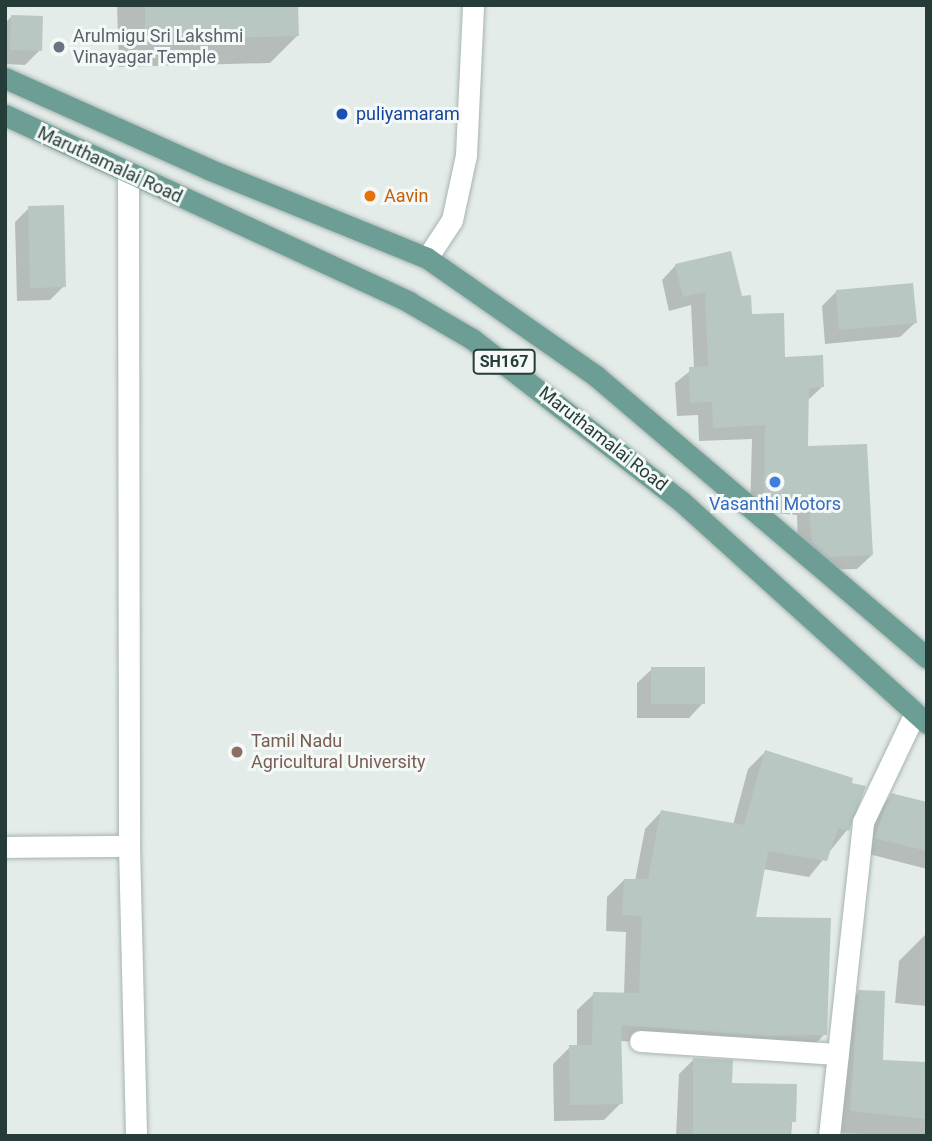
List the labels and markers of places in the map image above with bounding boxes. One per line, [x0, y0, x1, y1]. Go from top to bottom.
place label: Arulmigu Sri Lakshmi Vinayagar Temple [73, 26, 243, 68]
marker: Arulmigu Sri Lakshmi Vinayagar Temple [51, 39, 67, 55]
place label: puliyamaram [356, 103, 460, 125]
marker: puliyamaram [334, 106, 350, 122]
place label: Aavin [384, 185, 428, 207]
marker: Aavin [362, 188, 378, 204]
marker: Vasanthi Motors [767, 474, 783, 490]
place label: Vasanthi Motors [709, 493, 841, 515]
place label: Tamil Nadu Agricultural University [251, 731, 426, 774]
marker: Tamil Nadu Agricultural University [229, 744, 245, 760]

